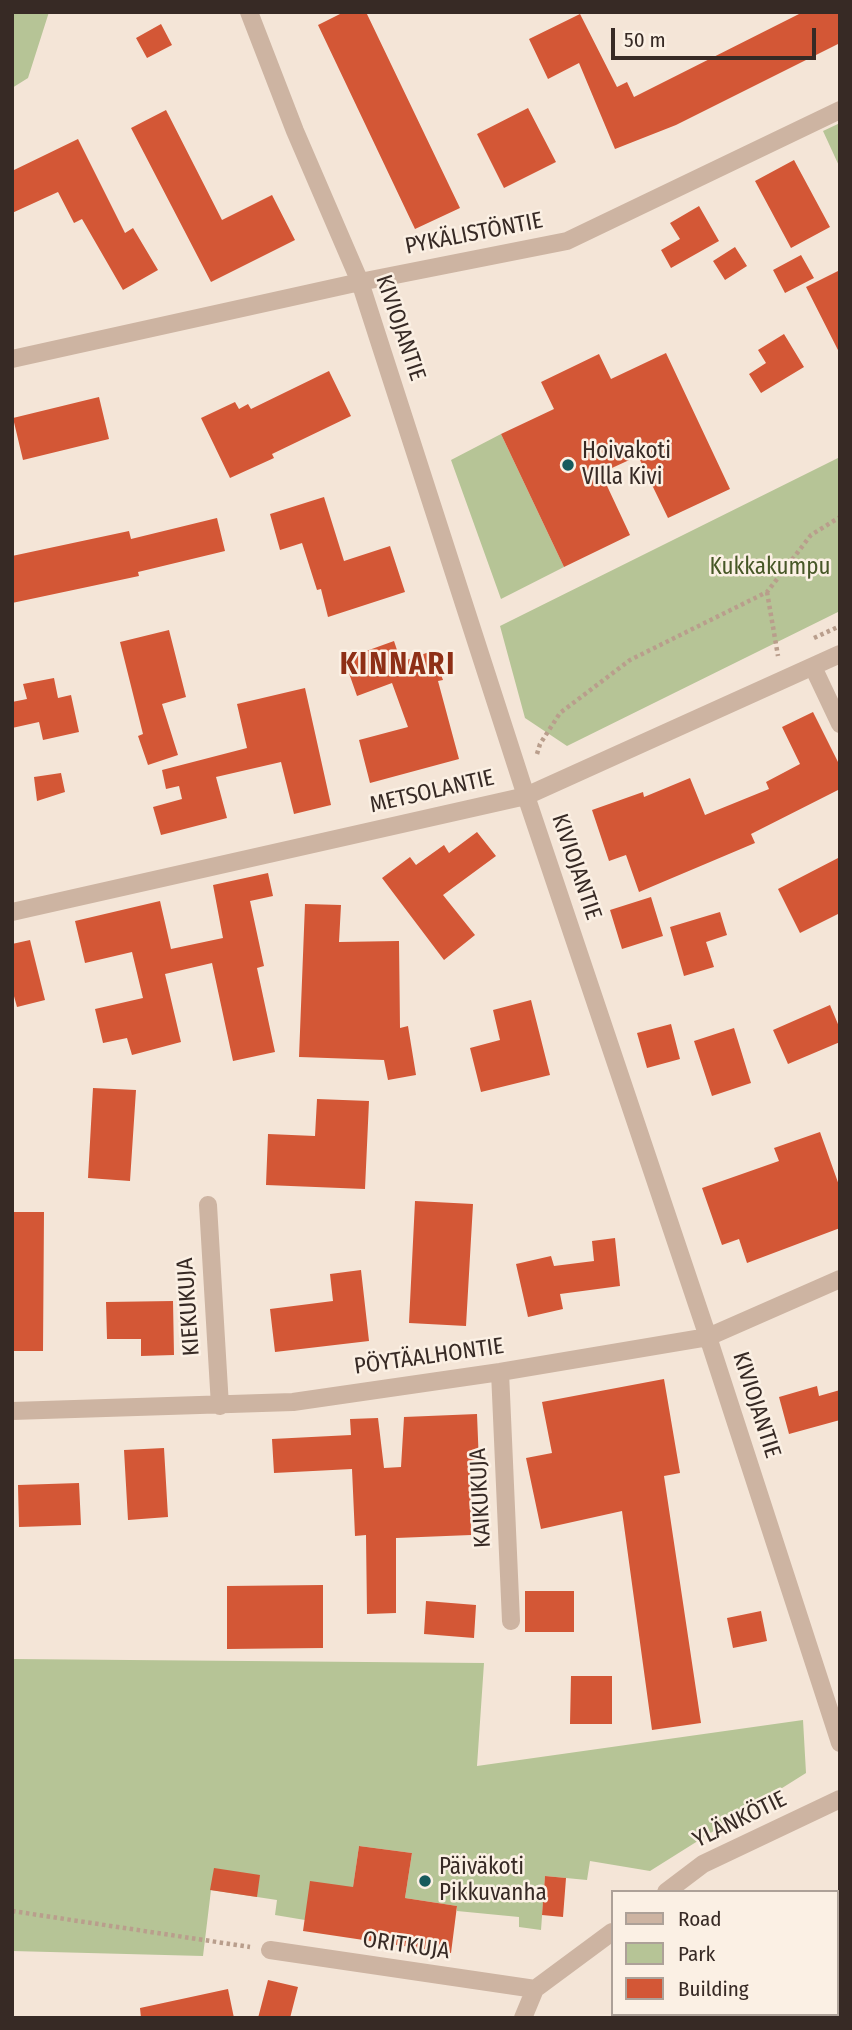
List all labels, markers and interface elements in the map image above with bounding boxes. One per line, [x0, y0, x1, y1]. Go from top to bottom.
scale bar [614, 14, 819, 58]
text: 50 m [624, 27, 666, 53]
street label: PYKÄLISTÖNTIE [403, 207, 545, 261]
street label: KIVIOJANTIE [369, 272, 431, 384]
place label: Hoivakoti VIlla Kivi [582, 438, 671, 492]
marker: Hoivakoti VIlla Kivi [560, 457, 576, 473]
park label: Kukkakumpu [710, 554, 830, 582]
district label: KINNARI [341, 648, 455, 684]
street label: METSOLANTIE [367, 764, 497, 820]
street label: KIVIOJANTIE [545, 811, 607, 923]
street label: KIEKUKUJA [172, 1257, 206, 1357]
street label: PÖYTÄALHONTIE [352, 1333, 506, 1381]
street label: KIVIOJANTIE [726, 1348, 786, 1462]
street label: KAIKUKUJA [465, 1448, 497, 1548]
street label: YLÄNKÖTIE [689, 1786, 791, 1854]
place label: Päiväkoti Pikkuvanha [439, 1854, 547, 1908]
marker: Päiväkoti Pikkuvanha [417, 1873, 433, 1889]
legend [610, 1890, 838, 2016]
text: Road [678, 1906, 722, 1932]
street label: ORITKUJA [361, 1926, 451, 1966]
text: Park [678, 1941, 715, 1967]
text: Building [678, 1976, 749, 2002]

